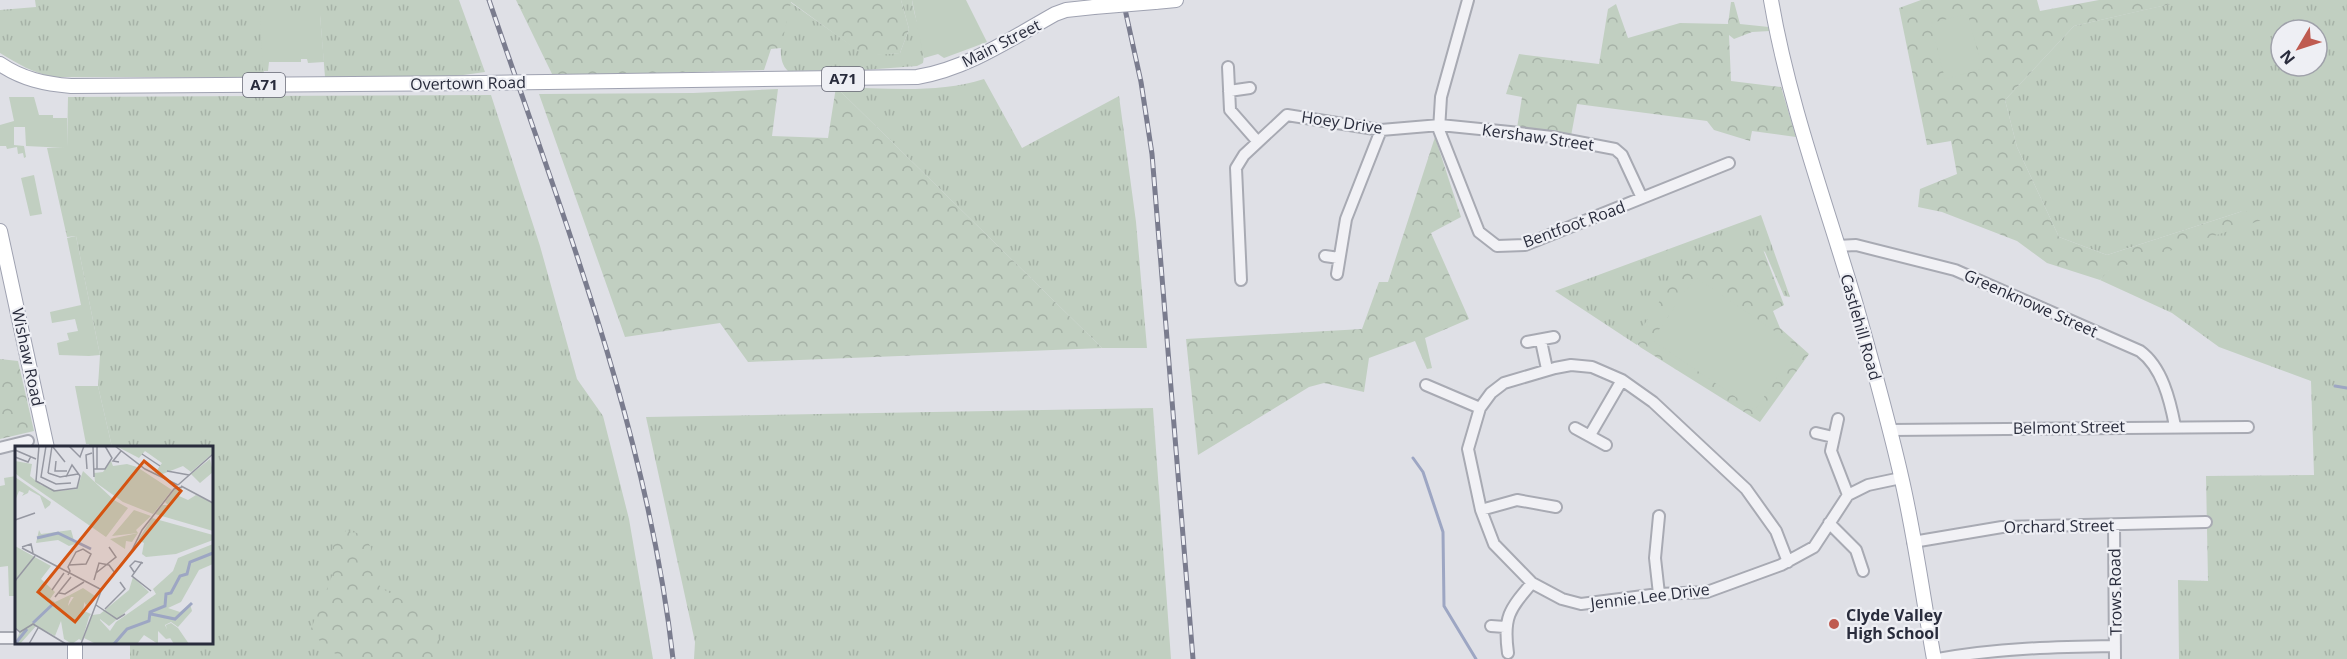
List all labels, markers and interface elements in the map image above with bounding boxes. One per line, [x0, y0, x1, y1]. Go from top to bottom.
street label: Main Street [958, 14, 1045, 72]
north arrow [2269, 18, 2329, 78]
text: N [2275, 45, 2300, 69]
road number: A71 [822, 67, 864, 91]
street label: Overtown Road [410, 71, 526, 95]
road number: A71 [243, 73, 285, 97]
street label: Hoey Drive [1300, 105, 1384, 139]
street label: Kershaw Street [1481, 118, 1596, 156]
street label: Bentfoot Road [1520, 195, 1628, 253]
street label: Greenknowe Street [1961, 264, 2102, 342]
street label: Castlehill Road [1835, 271, 1887, 383]
street label: Wishaw Road [7, 306, 49, 408]
street label: Belmont Street [2013, 415, 2126, 439]
inset map [15, 446, 213, 644]
street label: Orchard Street [2004, 514, 2115, 538]
street label: Trows Road [2103, 548, 2127, 636]
street label: Jennie Lee Drive [1587, 578, 1711, 614]
place label: Clyde Valley High School [1846, 604, 1943, 644]
marker: Clyde Valley High School [1827, 617, 1841, 631]

